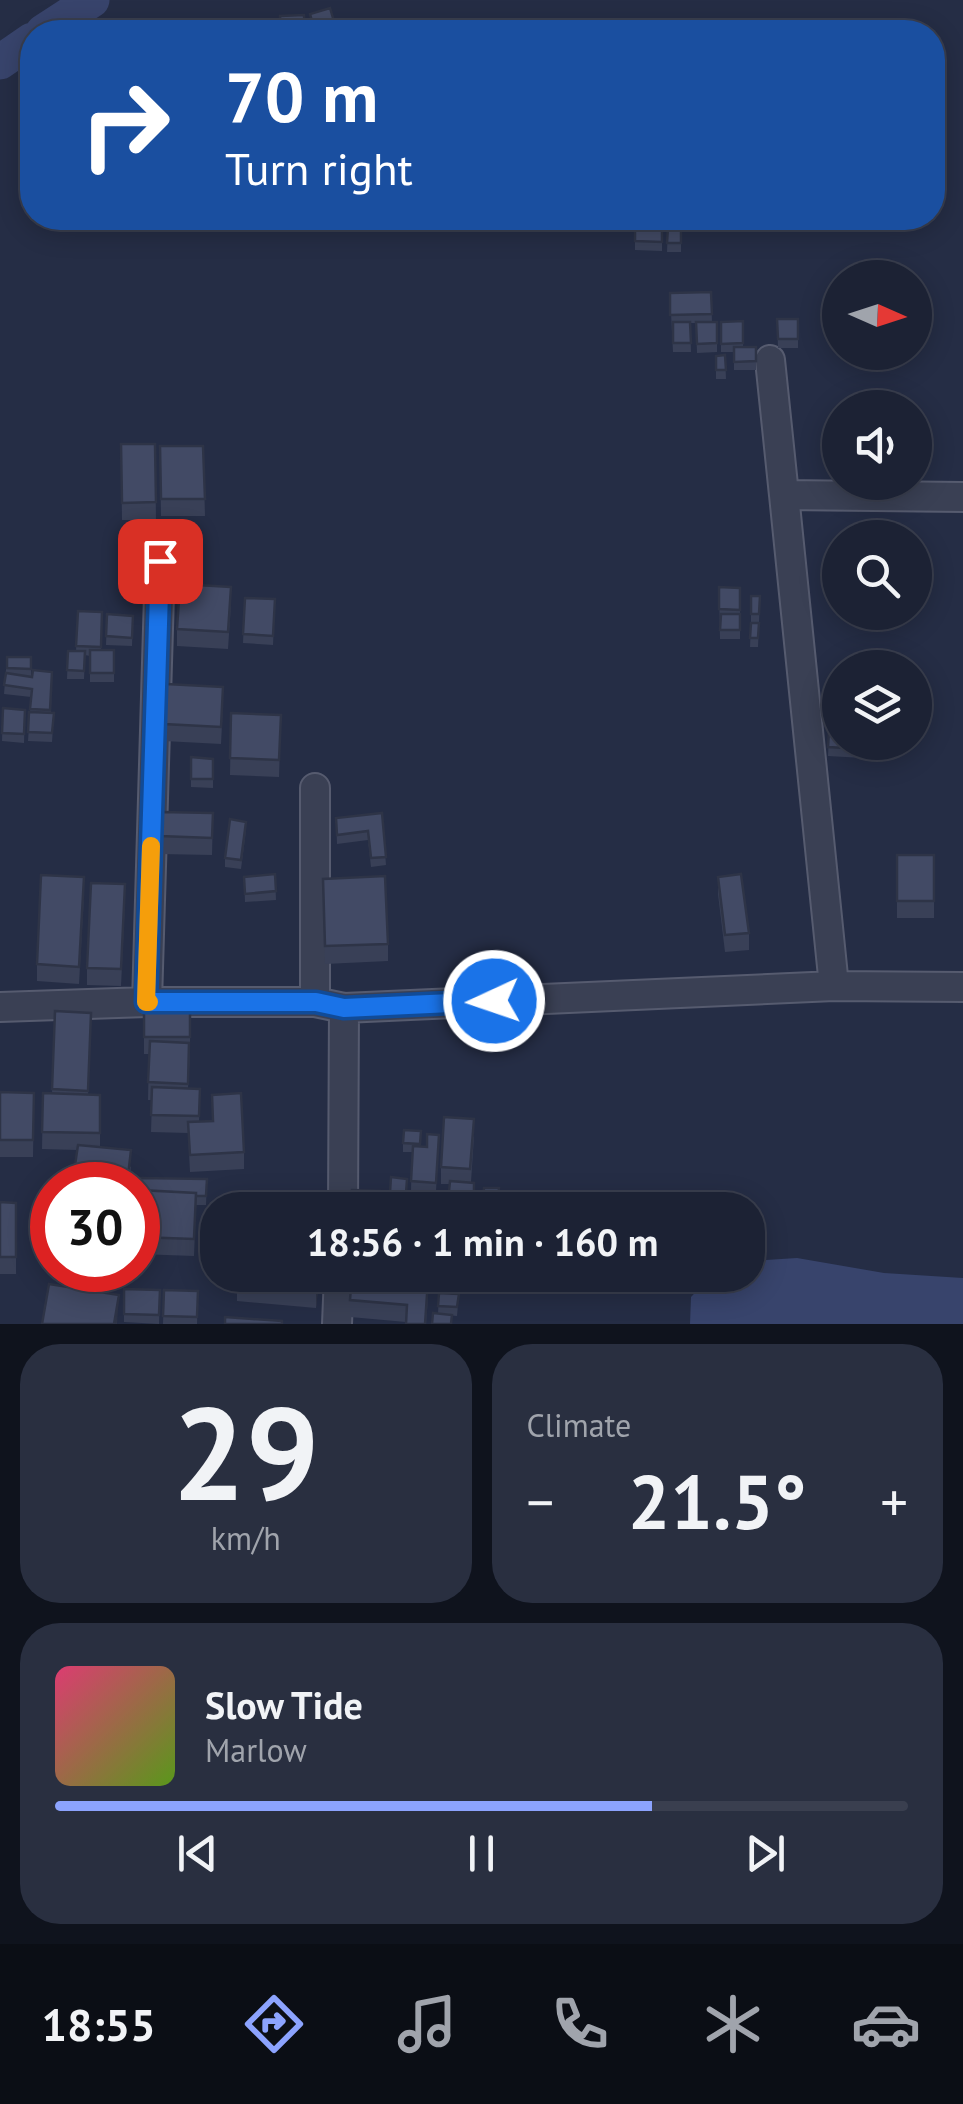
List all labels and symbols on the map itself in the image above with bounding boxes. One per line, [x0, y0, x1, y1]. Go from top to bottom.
north arrow [822, 260, 932, 370]
pin [118, 519, 203, 604]
position arrow [442, 949, 546, 1053]
speed limit sign: 30 [30, 1162, 160, 1292]

